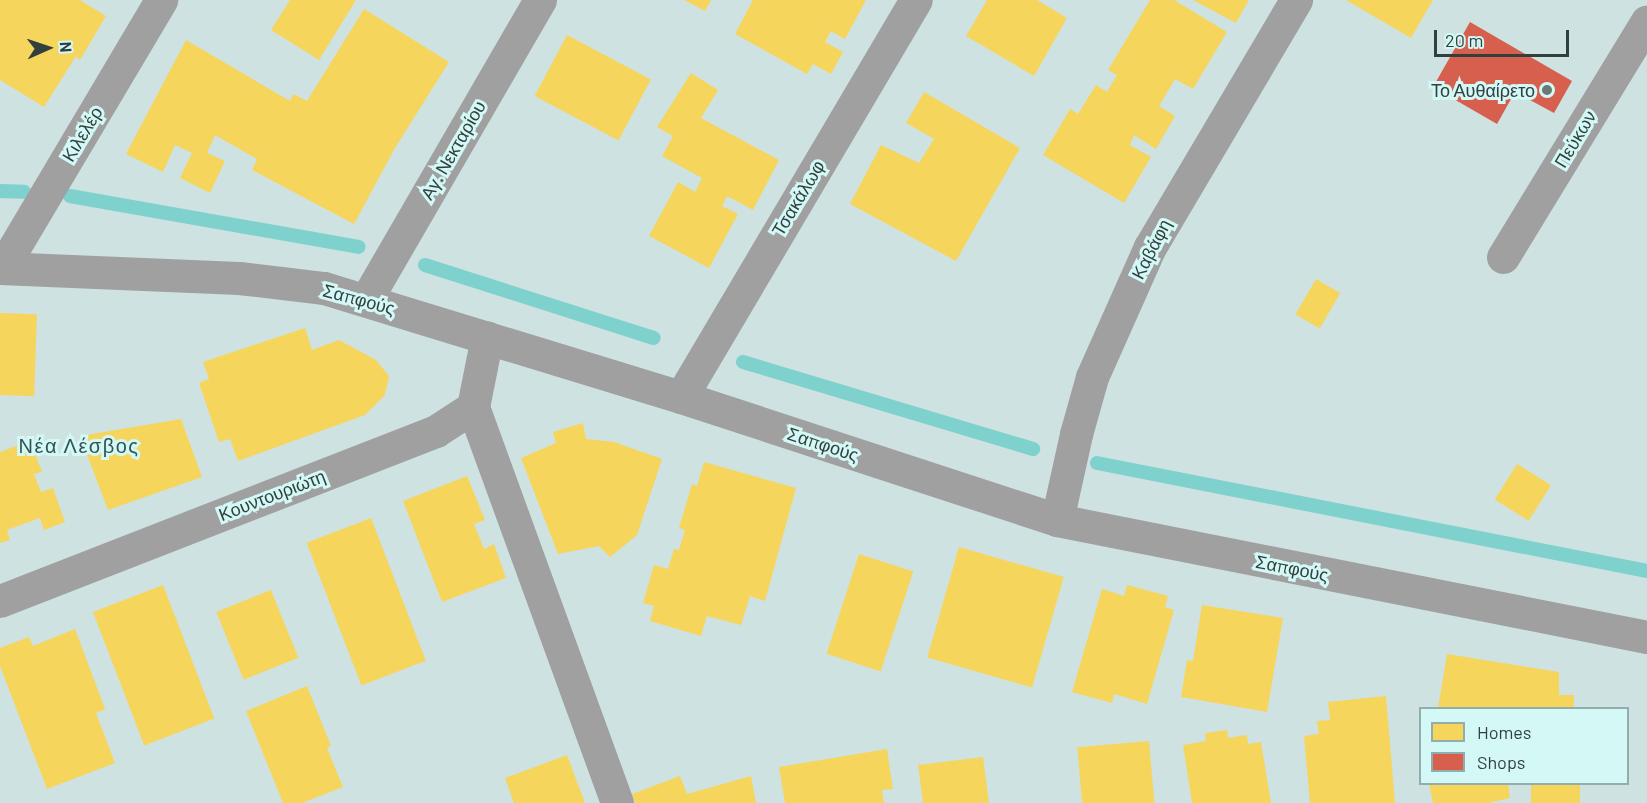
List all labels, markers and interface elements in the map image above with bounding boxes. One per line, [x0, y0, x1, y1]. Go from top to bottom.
north arrow [18, 18, 78, 78]
scale bar [1437, 18, 1572, 56]
text: 20 m [1445, 29, 1483, 51]
text: N [57, 41, 76, 53]
place label: Το Αυθαίρετο [1431, 79, 1535, 101]
marker: Το Αυθαίρετο [1540, 83, 1554, 97]
street label: Αγ. Νεκταρίου [416, 97, 490, 203]
street label: Κιλελέρ [57, 103, 107, 165]
street label: Πεύκων [1550, 107, 1600, 171]
street label: Τσακάλωφ [767, 156, 829, 240]
street label: Καβάφη [1127, 215, 1175, 283]
street label: Σαπφούς [321, 279, 397, 319]
street label: Σαπφούς [785, 422, 861, 466]
district label: Νέα Λέσβος [19, 433, 139, 457]
street label: Κουντουριώτη [216, 465, 328, 525]
street label: Σαπφούς [1254, 550, 1330, 586]
legend [1419, 707, 1629, 785]
text: Homes [1477, 721, 1531, 743]
text: Shops [1477, 751, 1526, 773]

